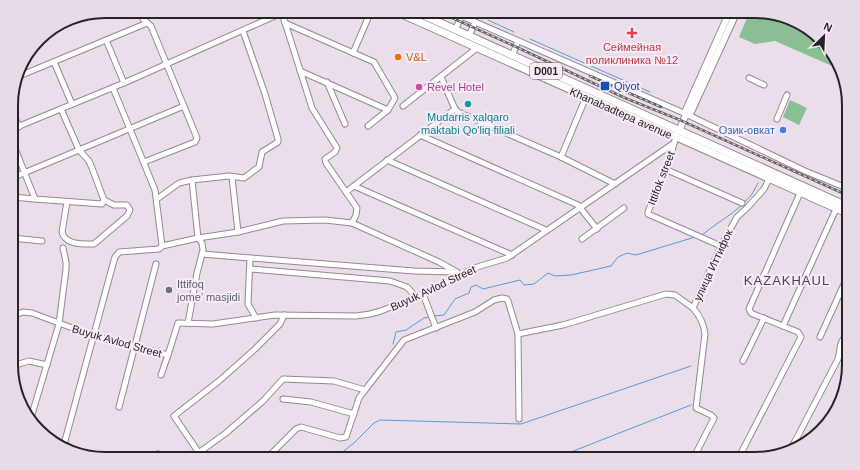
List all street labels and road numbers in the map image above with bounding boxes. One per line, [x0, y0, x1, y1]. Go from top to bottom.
road number: D001 [530, 63, 562, 79]
street label: Khanabadtepa avenue [568, 85, 674, 141]
street label: Ittifok street [645, 149, 677, 207]
street label: улица Иттифок [691, 227, 735, 303]
street label: Buyuk Avlod Street [388, 263, 478, 313]
street label: Buyuk Avlod Street [71, 322, 163, 360]

